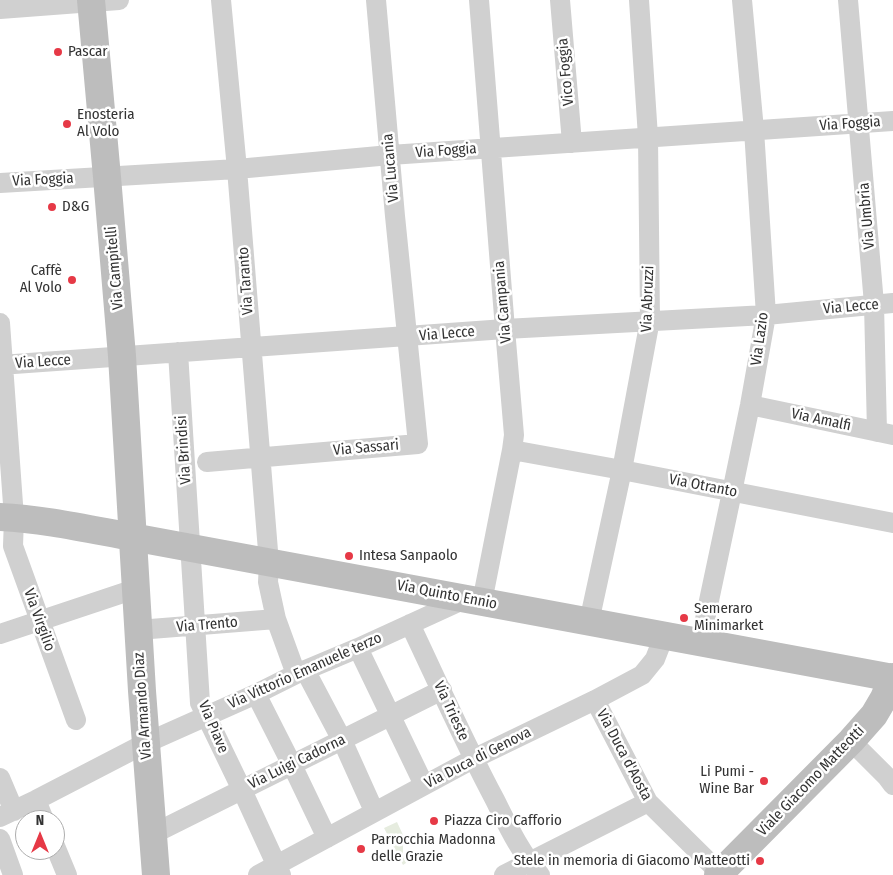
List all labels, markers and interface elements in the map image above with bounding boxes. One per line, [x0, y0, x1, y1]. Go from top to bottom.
street label: Vico Foggia [554, 37, 578, 107]
place label: Pascar [68, 43, 108, 61]
marker: Pascar [52, 46, 64, 58]
place label: Enosteria Al Volo [77, 106, 135, 141]
street label: Via Foggia [819, 113, 881, 135]
marker: Enosteria Al Volo [61, 118, 73, 130]
street label: Via Lucania [379, 133, 403, 203]
street label: Via Foggia [415, 140, 477, 162]
street label: Via Foggia [12, 169, 74, 191]
street label: Via Umbria [855, 182, 879, 250]
place label: D&G [62, 198, 89, 216]
marker: D&G [46, 201, 58, 213]
street label: Via Campitelli [102, 225, 128, 311]
street label: Via Taranto [235, 246, 257, 316]
street label: Via Campania [490, 260, 516, 344]
place label: Caffè Al Volo [20, 262, 62, 297]
street label: Via Abruzzi [638, 265, 658, 333]
marker: Caffè Al Volo [66, 274, 78, 286]
street label: Via Lecce [822, 296, 880, 318]
street label: Via Lazio [747, 311, 773, 367]
street label: Via Lecce [418, 323, 476, 345]
street label: Via Lecce [15, 351, 71, 373]
street label: Via Amalfi [789, 405, 853, 435]
street label: Via Brindisi [173, 415, 195, 485]
street label: Via Sassari [332, 436, 400, 460]
street label: Via Otranto [667, 471, 739, 501]
place label: Intesa Sanpaolo [359, 547, 458, 565]
marker: Intesa Sanpaolo [343, 550, 355, 562]
street label: Via Quinto Ennio [395, 576, 499, 614]
street label: Via Virgilio [19, 586, 59, 654]
place label: Semeraro Minimarket [694, 600, 763, 635]
marker: Semeraro Minimarket [678, 612, 690, 624]
street label: Via Trento [176, 613, 238, 637]
street label: Via Vittorio Emanuele terzo [225, 629, 385, 713]
street label: Via Armando Diaz [130, 652, 156, 760]
street label: Via Trieste [429, 678, 473, 744]
street label: Via Piave [194, 698, 232, 756]
street label: Via Duca d'Aosta [592, 706, 656, 804]
street label: Viale Giacomo Matteotti [754, 722, 868, 840]
street label: Via Duca di Genova [422, 723, 534, 793]
street label: Via Luigi Cadorna [245, 731, 349, 793]
place label: Li Pumi - Wine Bar [699, 763, 754, 798]
marker: Li Pumi - Wine Bar [758, 775, 770, 787]
north arrow [15, 810, 65, 860]
text: N [36, 812, 44, 829]
place label: Piazza Ciro Cafforio [444, 812, 562, 830]
marker: Piazza Ciro Cafforio [428, 815, 440, 827]
place label: Parrocchia Madonna delle Grazie [371, 831, 496, 866]
marker: Parrocchia Madonna delle Grazie [355, 843, 367, 855]
place label: Stele in memoria di Giacomo Matteotti [514, 852, 750, 870]
marker: Stele in memoria di Giacomo Matteotti [754, 855, 766, 867]

